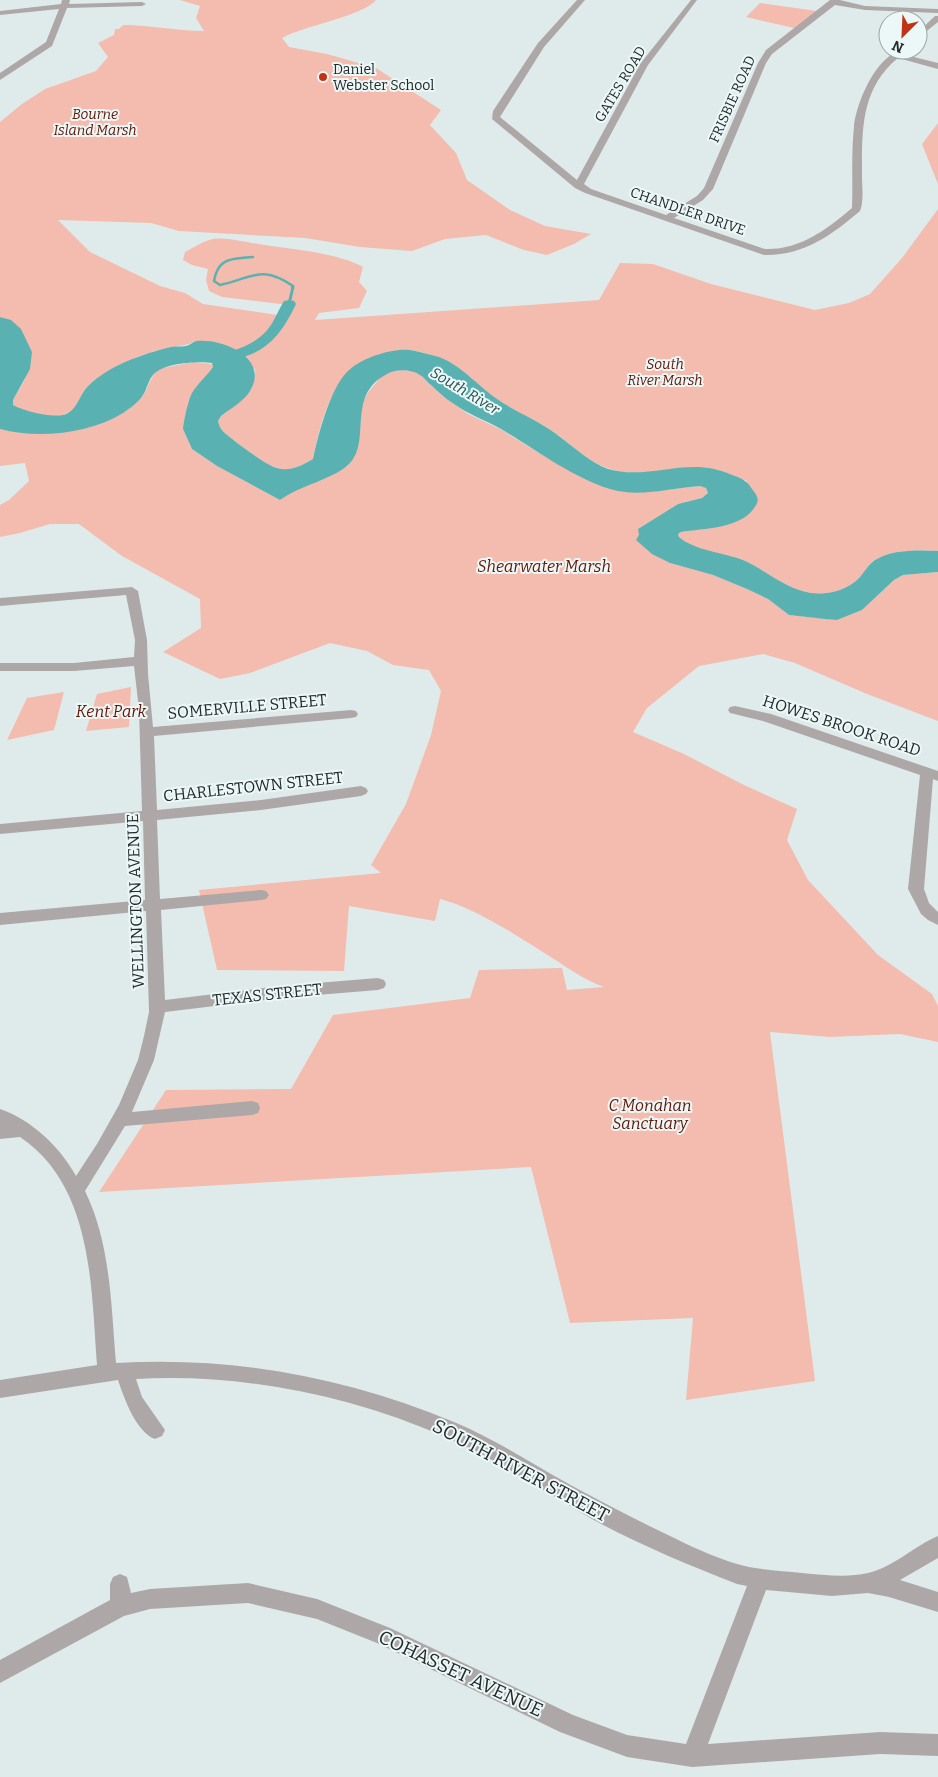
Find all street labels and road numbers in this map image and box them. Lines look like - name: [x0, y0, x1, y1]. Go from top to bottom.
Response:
- street label: GATES ROAD: [591, 43, 650, 125]
- street label: FRISBIE ROAD: [706, 53, 759, 145]
- street label: CHANDLER DRIVE: [628, 184, 748, 239]
- street label: SOMERVILLE STREET: [167, 690, 327, 723]
- street label: HOWES BROOK ROAD: [760, 691, 923, 760]
- street label: CHARLESTOWN STREET: [162, 768, 344, 805]
- street label: WELLINGTON AVENUE: [123, 813, 148, 989]
- street label: TEXAS STREET: [211, 979, 323, 1010]
- street label: SOUTH RIVER STREET: [429, 1414, 613, 1527]
- street label: COHASSET AVENUE: [375, 1625, 547, 1722]

